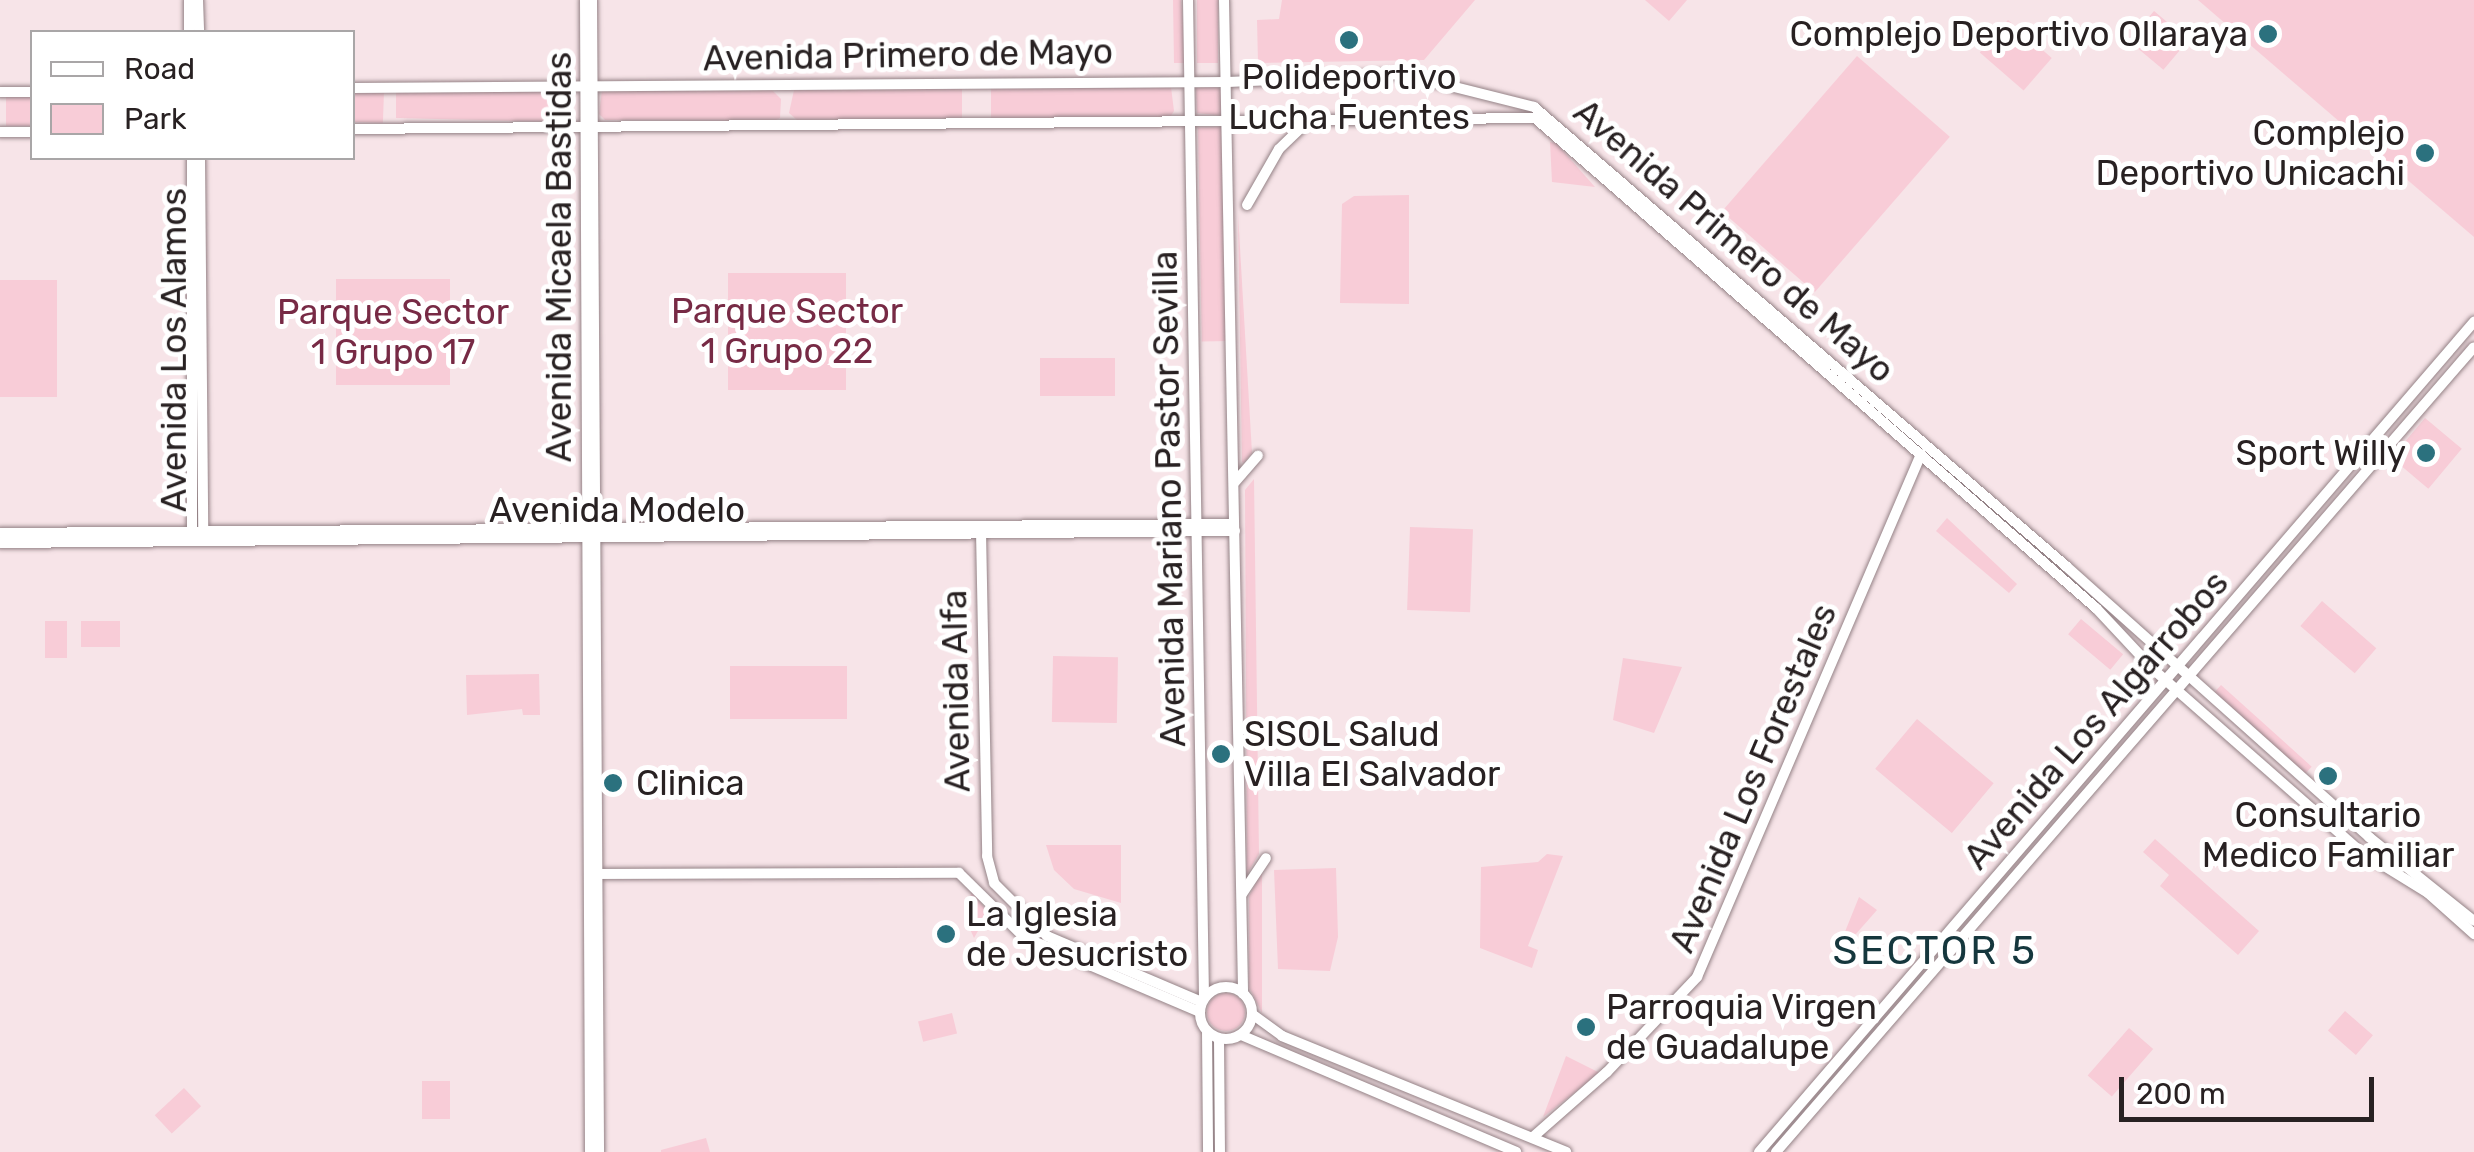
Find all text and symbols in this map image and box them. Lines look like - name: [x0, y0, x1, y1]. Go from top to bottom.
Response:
- place label: Complejo Deportivo Ollaraya: [1790, 13, 2248, 55]
- marker: Complejo Deportivo Ollaraya: [2257, 23, 2279, 45]
- marker: Polideportivo Lucha Fuentes: [1338, 29, 1360, 51]
- legend: [30, 30, 355, 160]
- street label: Avenida Primero de Mayo: [703, 30, 1113, 80]
- text: Road: [124, 51, 195, 87]
- street label: Avenida Micaela Bastidas: [538, 52, 580, 462]
- place label: Polideportivo Lucha Fuentes: [1228, 56, 1470, 138]
- street label: Avenida Primero de Mayo: [1565, 91, 1903, 391]
- text: Park: [124, 101, 186, 137]
- place label: Complejo Deportivo Unicachi: [2096, 112, 2405, 194]
- marker: Complejo Deportivo Unicachi: [2414, 142, 2436, 164]
- street label: Avenida Los Alamos: [153, 187, 195, 513]
- street label: Avenida Mariano Pastor Sevilla: [1144, 250, 1194, 748]
- park label: Parque Sector 1 Grupo 22: [671, 290, 903, 372]
- park label: Parque Sector 1 Grupo 17: [277, 291, 509, 373]
- place label: Sport Willy: [2235, 432, 2406, 474]
- marker: Sport Willy: [2415, 442, 2437, 464]
- street label: Avenida Modelo: [489, 489, 745, 531]
- street label: Avenida Los Algarrobos: [1955, 562, 2237, 878]
- street label: Avenida Alfa: [933, 589, 979, 793]
- street label: Avenida Los Forestales: [1661, 597, 1845, 959]
- place label: SISOL Salud Villa El Salvador: [1244, 713, 1500, 795]
- marker: SISOL Salud Villa El Salvador: [1208, 741, 1234, 767]
- place label: Clinica: [636, 762, 745, 804]
- marker: Consultario Medico Familiar: [2315, 763, 2341, 789]
- marker: Clinica: [600, 770, 626, 796]
- place label: Consultario Medico Familiar: [2202, 794, 2454, 876]
- place label: La Iglesia de Jesucristo: [966, 893, 1188, 975]
- marker: La Iglesia de Jesucristo: [935, 923, 957, 945]
- district label: SECTOR 5: [1833, 927, 2037, 975]
- place label: Parroquia Virgen de Guadalupe: [1606, 986, 1878, 1068]
- marker: Parroquia Virgen de Guadalupe: [1575, 1016, 1597, 1038]
- scale bar: [2124, 1057, 2379, 1119]
- text: 200 m: [2136, 1076, 2226, 1112]

